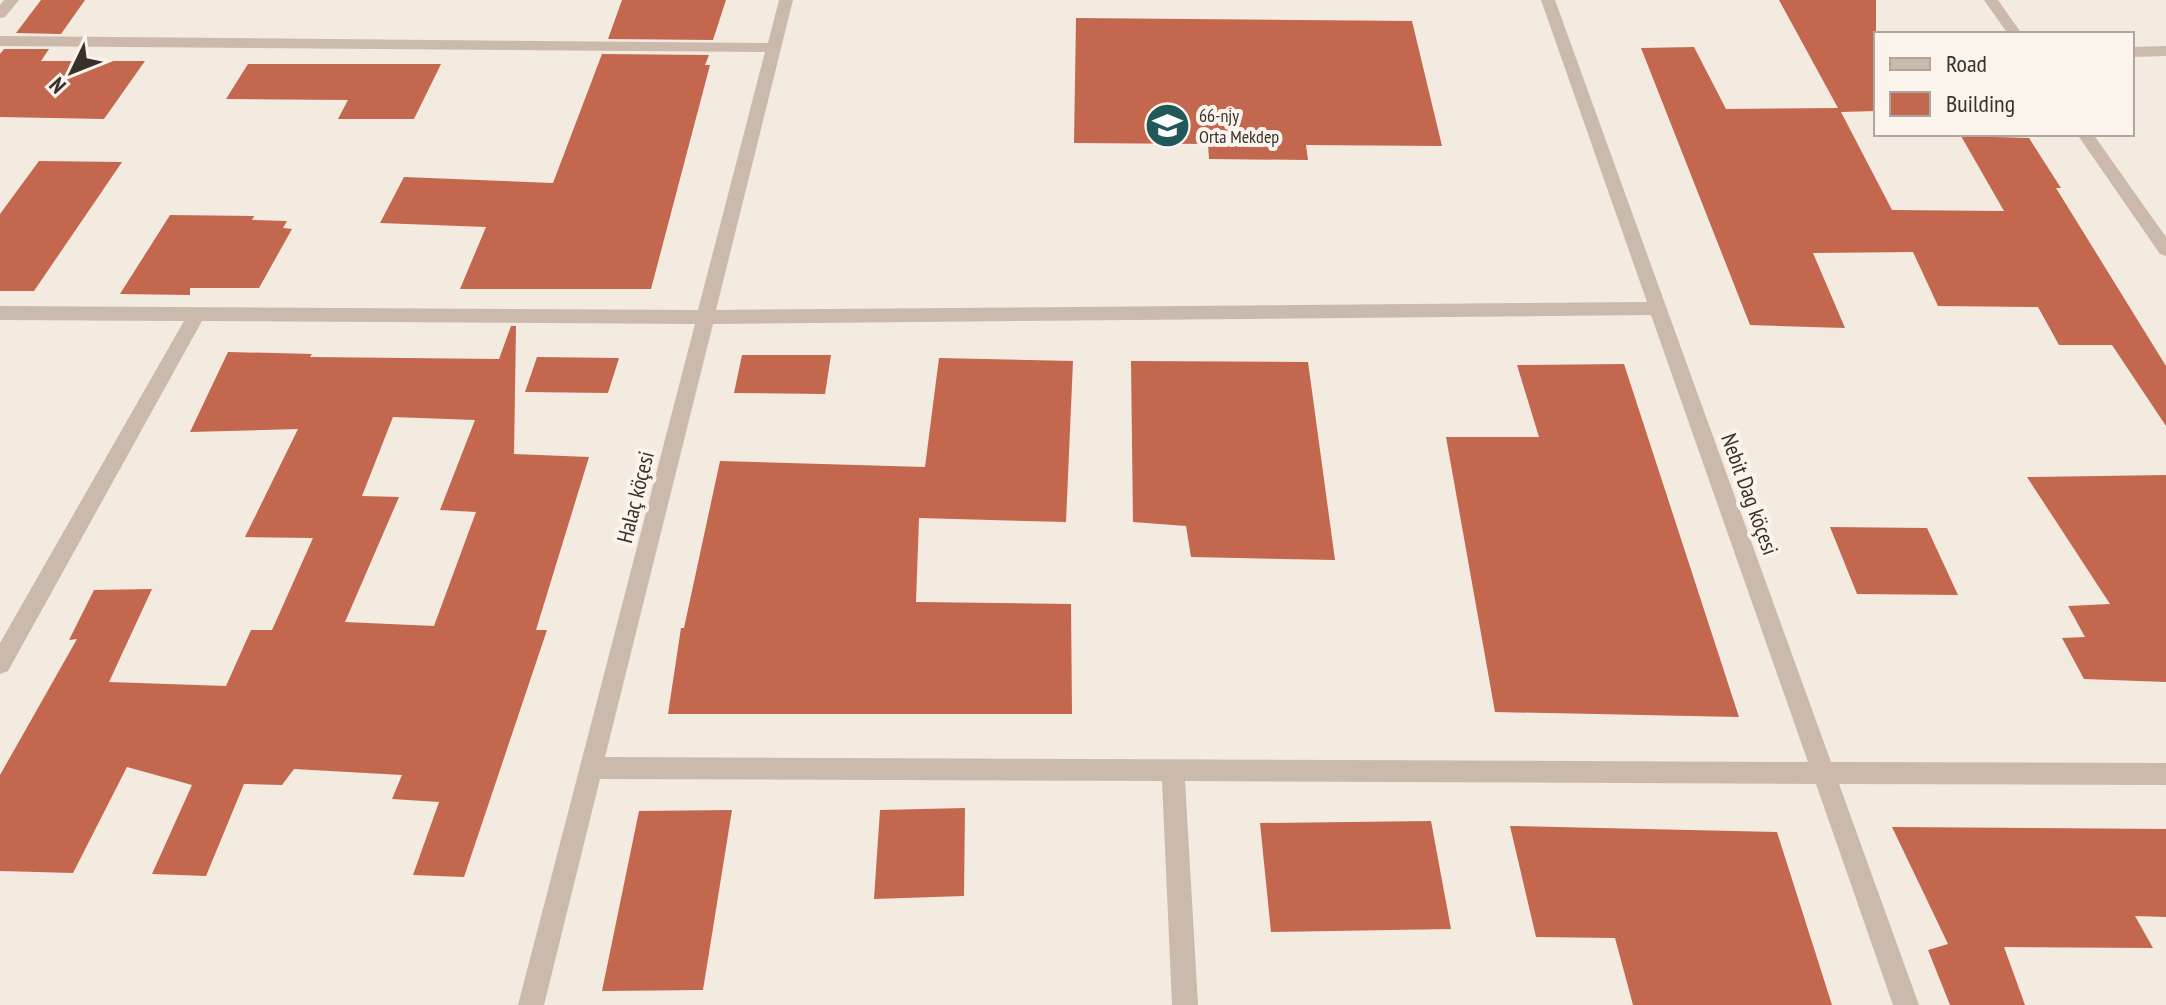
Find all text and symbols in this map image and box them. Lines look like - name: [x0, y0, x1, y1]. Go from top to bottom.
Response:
- north arrow: [32, 32, 112, 112]
- legend: [1874, 32, 2134, 136]
- text: Road: [1946, 48, 1987, 79]
- text: N: [43, 72, 72, 100]
- text: Building: [1946, 88, 2015, 119]
- school or university icon: 66-njy Orta Mekdep: [1144, 101, 1192, 149]
- place label: 66-njy Orta Mekdep: [1199, 104, 1279, 148]
- street label: Nebit Dag köçesi: [1715, 430, 1785, 558]
- street label: Halaç köçesi: [610, 448, 660, 546]

